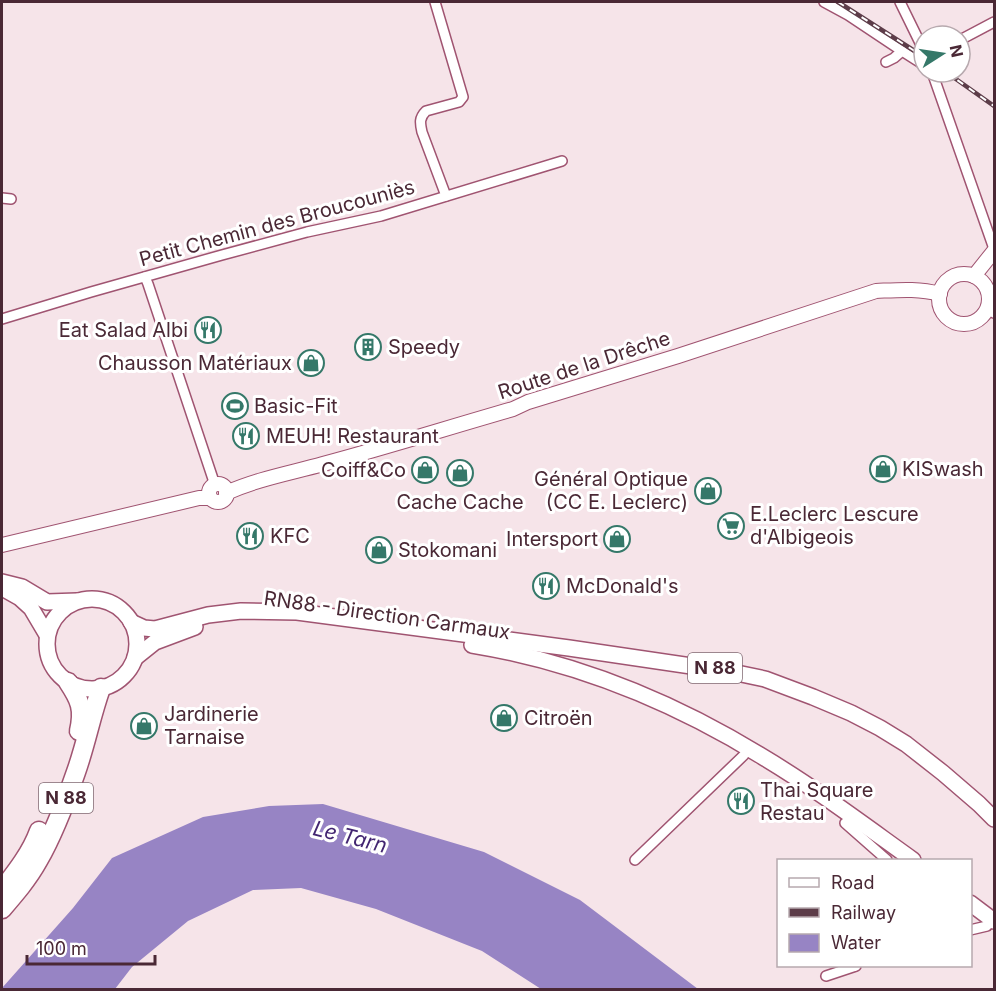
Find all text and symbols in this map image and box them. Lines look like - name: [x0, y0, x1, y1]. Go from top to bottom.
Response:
- north arrow: [912, 24, 972, 84]
- text: N: [946, 43, 968, 59]
- street label: Petit Chemin des Broucouniès: [137, 175, 417, 271]
- restaurant icon: Eat Salad Albi: [193, 315, 223, 345]
- place label: Eat Salad Albi: [59, 318, 188, 342]
- street label: Route de la Drêche: [495, 326, 673, 404]
- building icon: Speedy: [353, 332, 383, 362]
- place label: Speedy: [388, 335, 460, 359]
- shop icon: Chausson Matériaux: [296, 348, 326, 378]
- place label: Chausson Matériaux: [98, 351, 292, 375]
- sports icon: Basic-Fit: [220, 391, 250, 421]
- place label: Basic-Fit: [254, 394, 338, 418]
- restaurant icon: MEUH! Restaurant: [231, 421, 261, 451]
- place label: MEUH! Restaurant: [266, 424, 439, 448]
- shop icon: KISwash: [868, 454, 898, 484]
- shop icon: Coiff&Co: [410, 455, 440, 485]
- place label: KISwash: [902, 457, 984, 481]
- place label: Coiff&Co: [321, 458, 406, 482]
- shop icon: Cache Cache: [445, 458, 475, 488]
- place label: Général Optique (CC E. Leclerc): [534, 467, 688, 514]
- shop icon: Général Optique (CC E. Leclerc): [693, 476, 723, 506]
- place label: Cache Cache: [396, 490, 524, 514]
- place label: E.Leclerc Lescure d'Albigeois: [750, 502, 919, 549]
- supermarket icon: E.Leclerc Lescure d'Albigeois: [716, 511, 746, 541]
- restaurant icon: KFC: [235, 521, 265, 551]
- place label: KFC: [270, 524, 310, 548]
- shop icon: Intersport: [602, 524, 632, 554]
- place label: Intersport: [506, 527, 598, 551]
- shop icon: Stokomani: [364, 535, 394, 565]
- place label: Stokomani: [398, 538, 497, 562]
- restaurant icon: McDonald's: [531, 571, 561, 601]
- place label: McDonald's: [566, 574, 679, 598]
- street label: RN88 - Direction Carmaux: [262, 586, 512, 644]
- road number: N 88: [688, 653, 742, 683]
- place label: Jardinerie Tarnaise: [164, 702, 259, 749]
- shop icon: Citroën: [489, 703, 519, 733]
- place label: Citroën: [524, 706, 593, 730]
- shop icon: Jardinerie Tarnaise: [129, 711, 159, 741]
- place label: Thai Square Restau: [760, 778, 873, 825]
- road number: N 88: [39, 783, 93, 813]
- restaurant icon: Thai Square Restau: [726, 786, 756, 816]
- water label: Le Tarn: [311, 815, 390, 858]
- legend: [777, 859, 972, 967]
- text: Road: [831, 872, 874, 893]
- text: Railway: [831, 902, 896, 923]
- scale bar: [27, 928, 154, 966]
- text: Water: [831, 932, 881, 953]
- text: 100 m: [36, 938, 87, 959]

